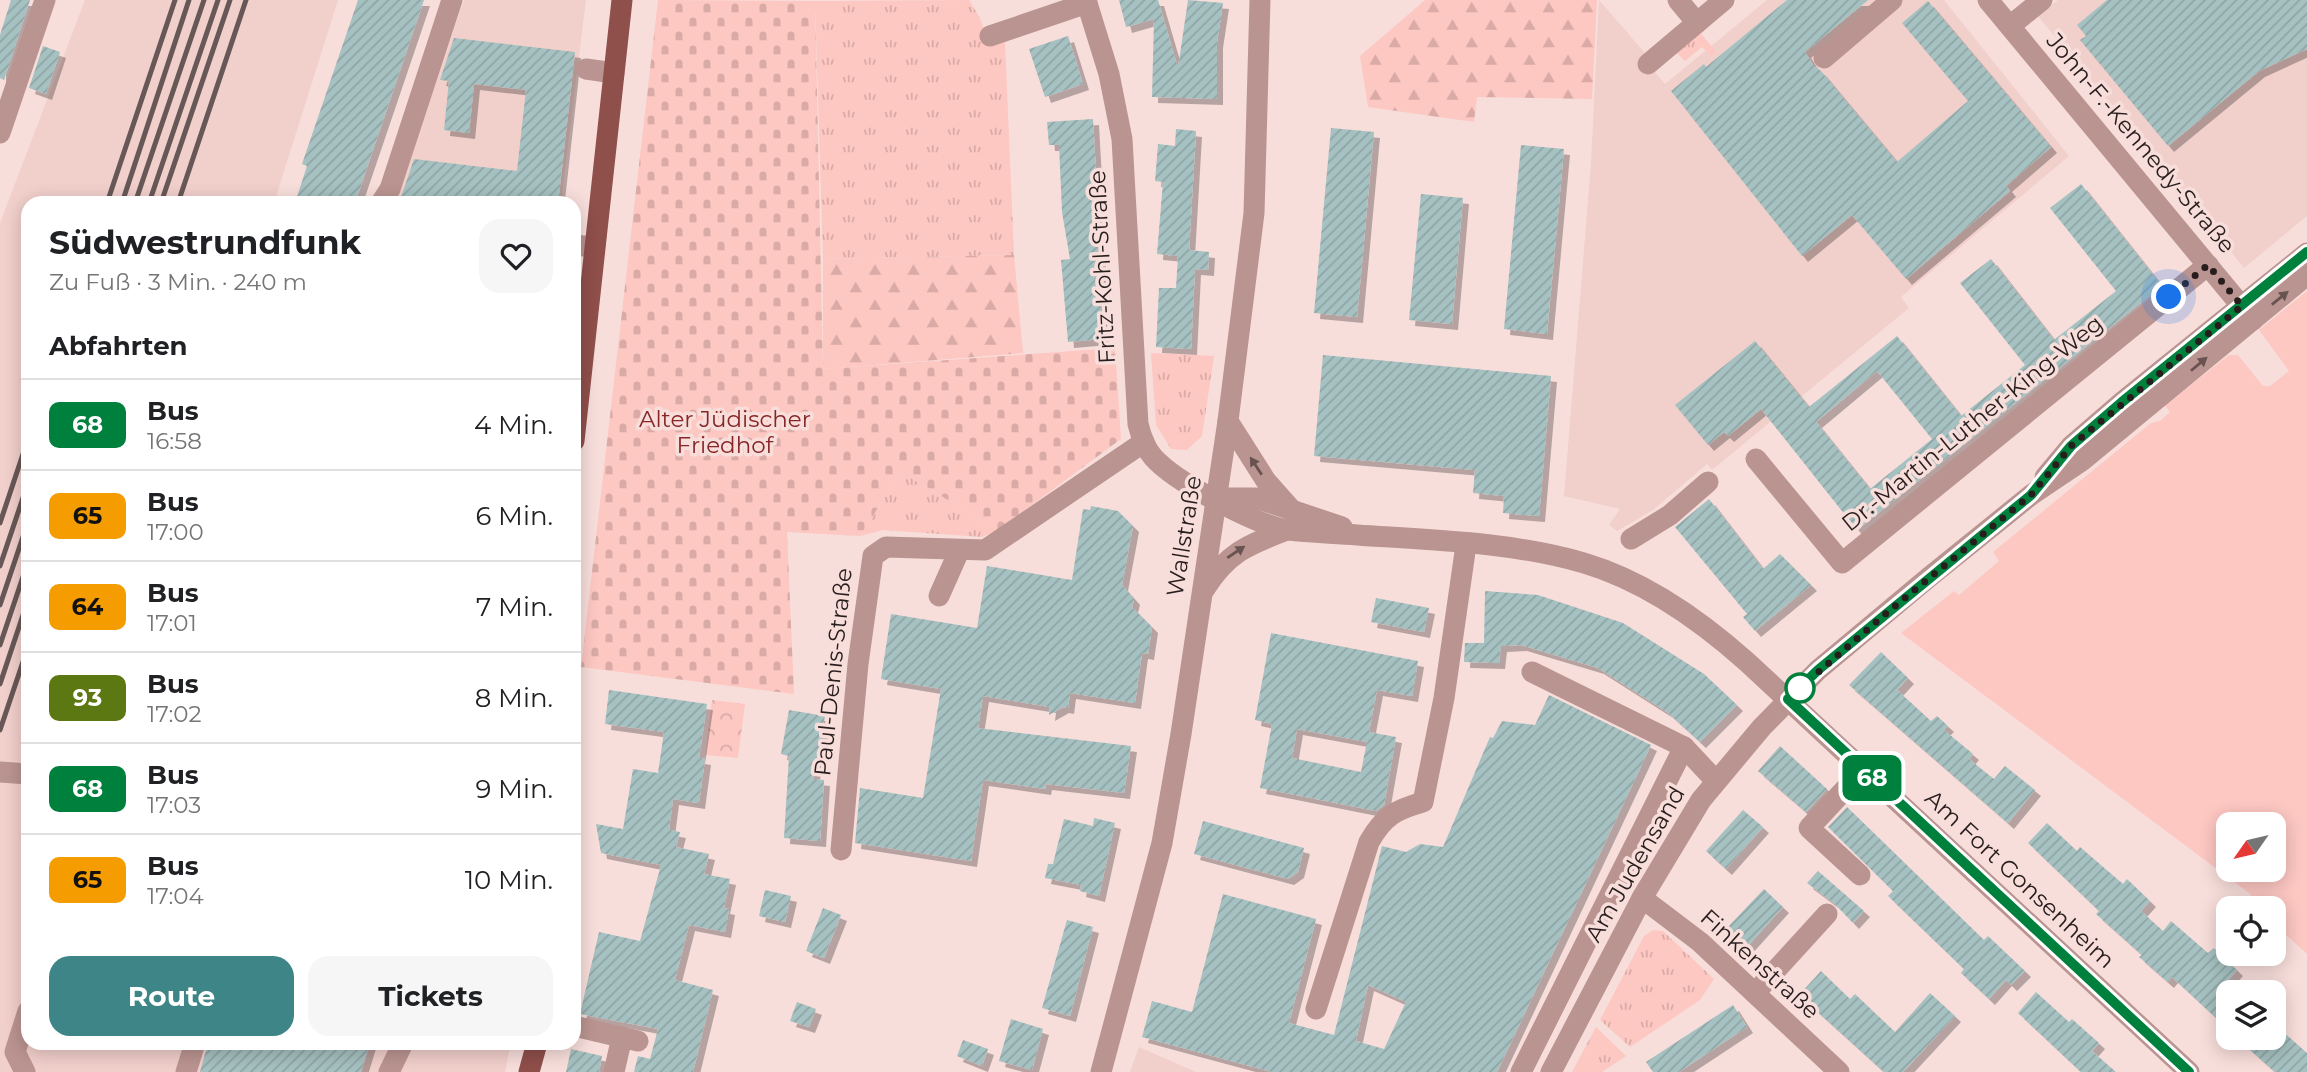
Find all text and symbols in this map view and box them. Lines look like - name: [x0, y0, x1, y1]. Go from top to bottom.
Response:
- street label: John-F.-Kennedy-Straße: [2040, 26, 2241, 259]
- street label: Fritz-Kohl-Straße: [1083, 169, 1121, 365]
- button: heart: [479, 219, 553, 293]
- text: Südwestrundfunk: [49, 222, 361, 262]
- text: Zu Fuß · 3 Min. · 240 m: [49, 268, 307, 296]
- your location: [2151, 279, 2186, 314]
- one-way arrow: [2271, 291, 2288, 306]
- street label: Dr.-Martin-Luther-King-Weg: [1836, 309, 2108, 537]
- text: Abfahrten: [49, 330, 188, 362]
- one-way arrow: [2190, 357, 2207, 372]
- text: Bus: [147, 395, 199, 427]
- park label: Alter Jüdischer Friedhof: [639, 405, 811, 459]
- text: 4 Min.: [474, 409, 553, 441]
- text: 68: [72, 410, 103, 439]
- text: 16:58: [147, 427, 202, 455]
- one-way arrow: [1250, 456, 1263, 476]
- street label: Wallstraße: [1161, 474, 1207, 598]
- text: Bus: [147, 486, 199, 518]
- text: 6 Min.: [475, 500, 553, 532]
- text: 65: [73, 501, 102, 530]
- text: 17:00: [147, 518, 204, 546]
- one-way arrow: [1227, 546, 1246, 559]
- street label: Paul-Denis-Straße: [808, 567, 858, 777]
- text: Bus: [147, 577, 199, 609]
- text: 7 Min.: [476, 591, 553, 623]
- text: 64: [72, 592, 103, 621]
- text: 17:01: [147, 609, 197, 637]
- text: Bus: [147, 668, 199, 700]
- unlabelled marker: [1785, 673, 1815, 703]
- text: 8 Min.: [475, 682, 553, 714]
- text: 93: [73, 683, 102, 712]
- text: 17:02: [147, 700, 202, 728]
- line badge: 68: [1840, 755, 1904, 801]
- text: Bus: [147, 759, 199, 791]
- text: 68: [1856, 763, 1888, 792]
- text: 9 Min.: [475, 773, 553, 805]
- text: 68: [72, 774, 103, 803]
- street label: Am Judensand: [1579, 781, 1691, 947]
- street label: Am Fort Gonsenheim: [1919, 784, 2121, 974]
- text: 17:03: [147, 791, 201, 819]
- north arrow: [2216, 812, 2286, 882]
- map controls: [2216, 812, 2286, 1050]
- text: Bus: [147, 850, 199, 882]
- text: 10 Min.: [465, 864, 553, 896]
- text: 65: [73, 865, 102, 894]
- text: 17:04: [147, 882, 204, 910]
- button: locate: [2216, 896, 2286, 966]
- street label: Finkenstraße: [1695, 903, 1825, 1025]
- button: Route: [49, 956, 294, 1036]
- button: Tickets: [308, 956, 553, 1036]
- button: layers: [2216, 980, 2286, 1050]

